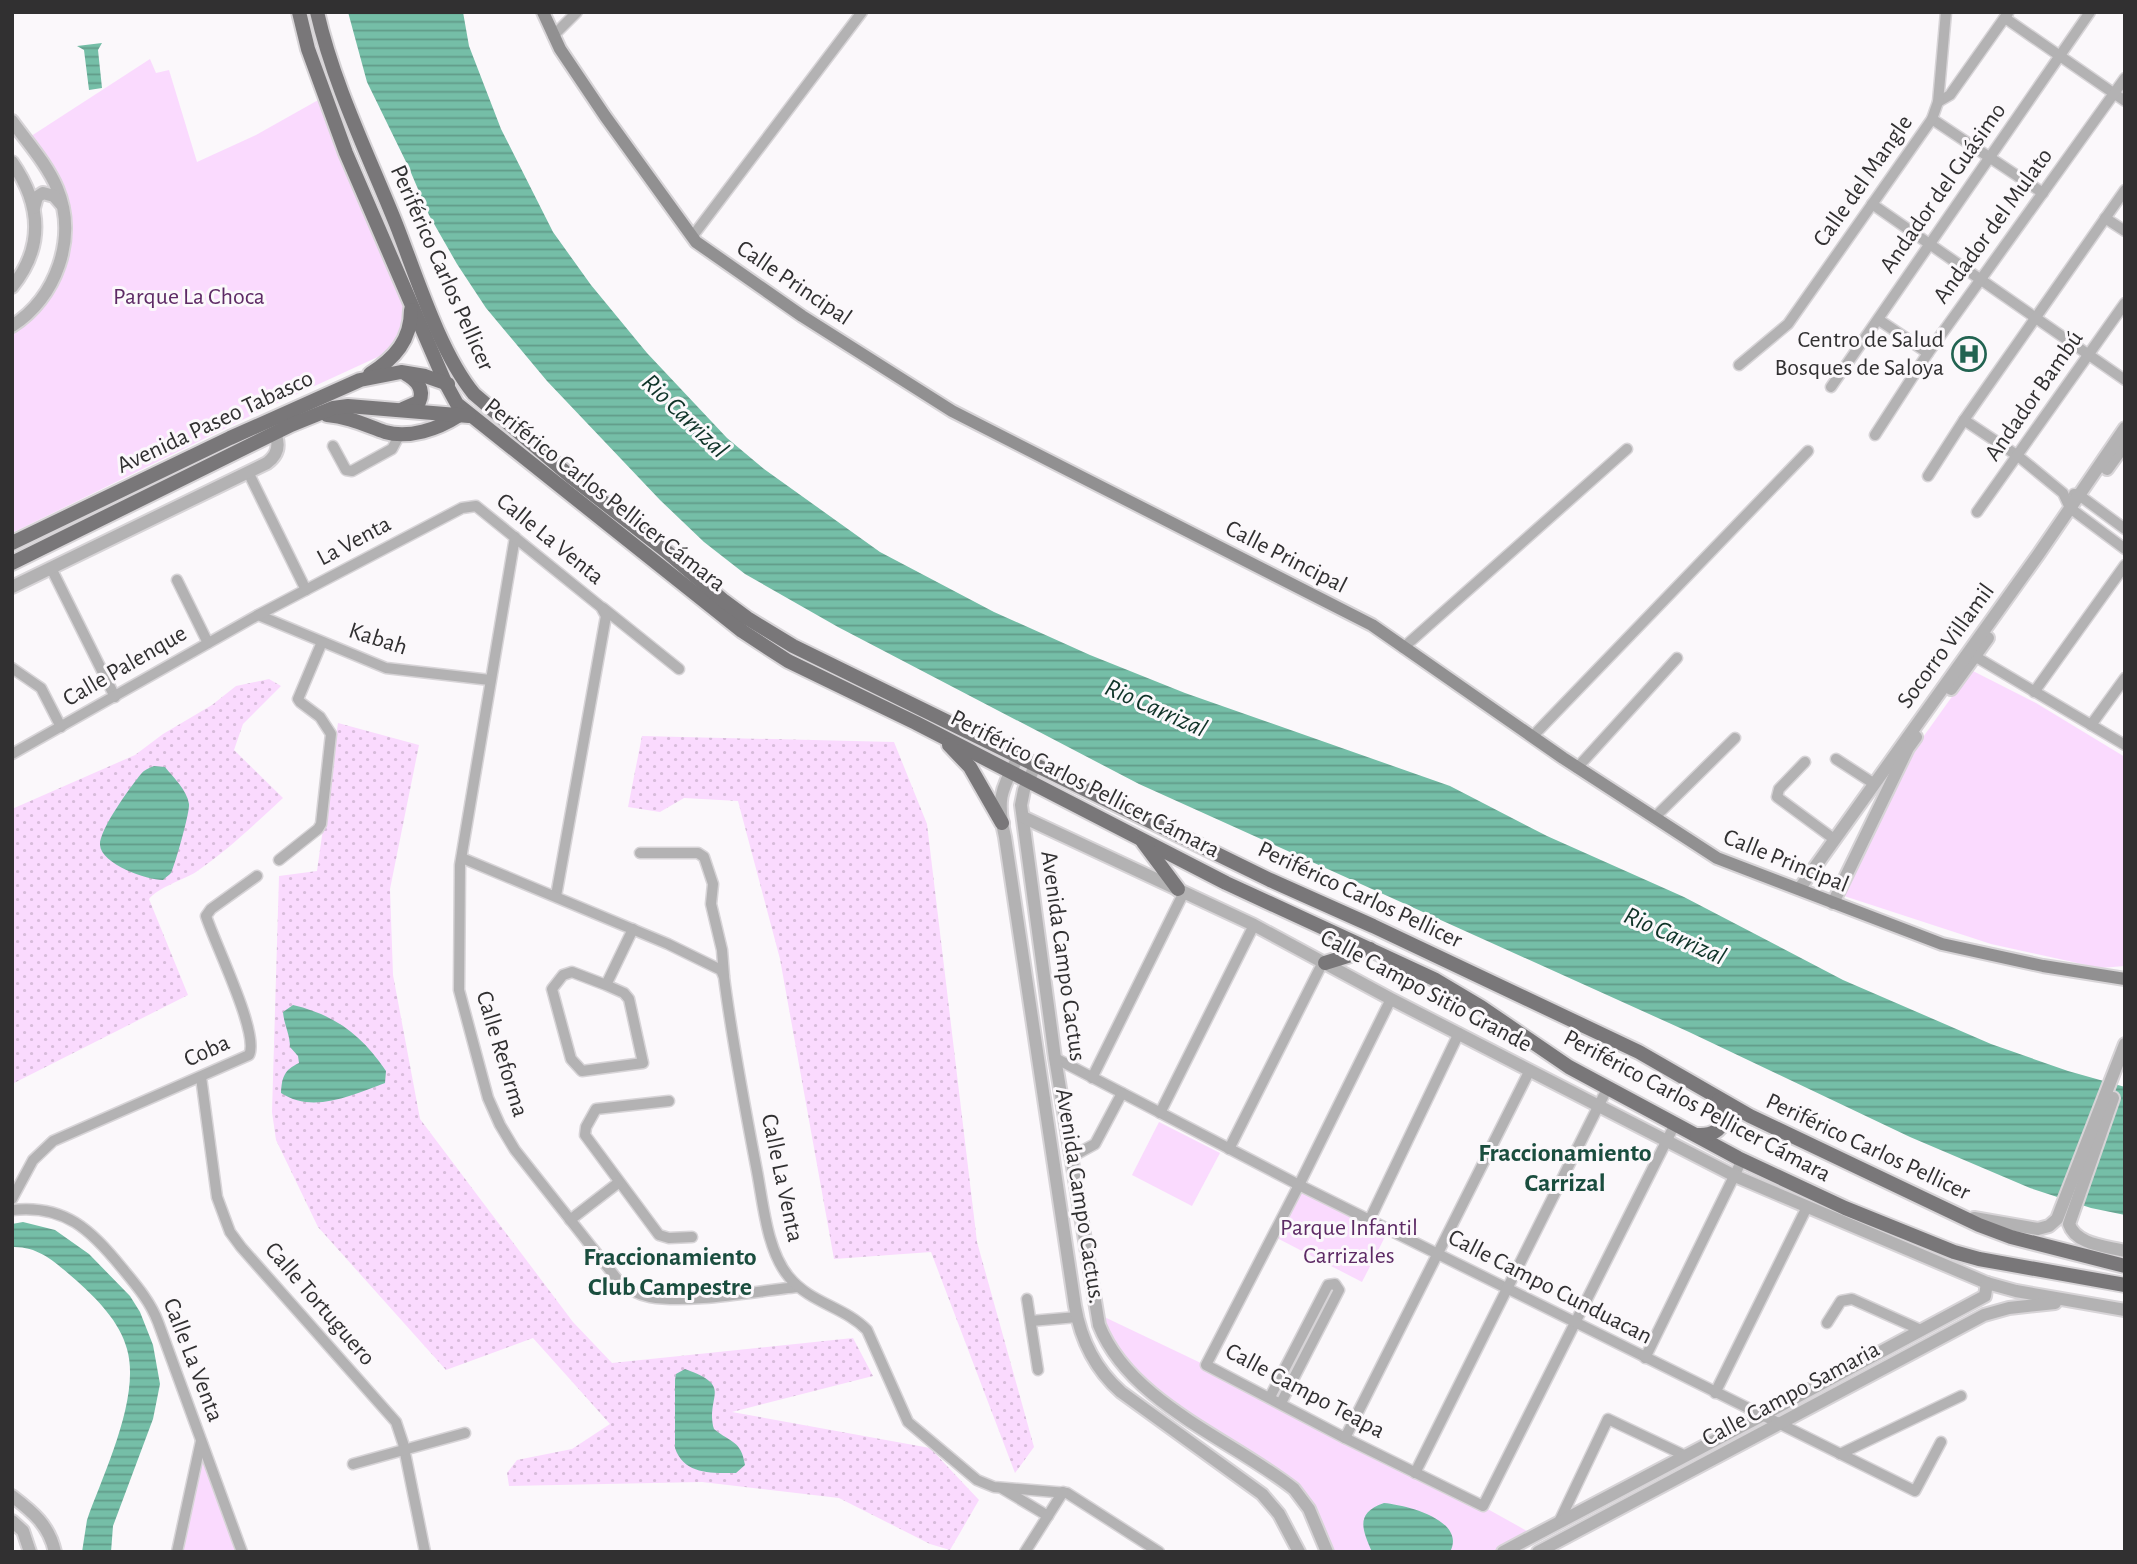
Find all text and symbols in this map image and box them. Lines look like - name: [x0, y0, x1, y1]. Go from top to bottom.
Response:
- street label: Andador del Guásimo: [1875, 99, 2011, 277]
- street label: Calle del Mangle: [1809, 111, 1917, 251]
- street label: Andador del Mulato: [1929, 144, 2057, 308]
- street label: Periférico Carlos Pellicer: [386, 162, 498, 375]
- street label: Calle Principal: [732, 236, 856, 330]
- park label: Parque La Choca: [113, 285, 265, 309]
- street label: Andador Bambú: [1980, 327, 2088, 465]
- place label: Centro de Salud Bosques de Saloya: [1775, 328, 1944, 380]
- hospital icon: Centro de Salud Bosques de Saloya: [1950, 335, 1988, 373]
- street label: Avenida Paseo Tabasco: [113, 366, 317, 478]
- water label: Rio Carrizal: [637, 369, 733, 463]
- street label: Periférico Carlos Pellicer Cámara: [480, 394, 730, 596]
- street label: Calle La Venta: [492, 489, 608, 589]
- street label: La Venta: [313, 512, 395, 570]
- street label: Calle Principal: [1221, 516, 1351, 598]
- street label: Socorro Villamil: [1893, 579, 1999, 713]
- street label: Kabah: [346, 618, 410, 660]
- street label: Calle Palenque: [59, 621, 191, 711]
- water label: Rio Carrizal: [1101, 674, 1211, 742]
- street label: Periférico Carlos Pellicer Cámara: [947, 706, 1223, 862]
- street label: Calle Principal: [1720, 825, 1852, 897]
- street label: Periférico Carlos Pellicer: [1254, 837, 1466, 953]
- street label: Avenida Campo Cactus: [1036, 849, 1090, 1063]
- water label: Rio Carrizal: [1620, 902, 1730, 970]
- street label: Calle Campo Sitio Grande: [1316, 925, 1536, 1057]
- street label: Calle Reforma: [471, 988, 533, 1120]
- street label: Periférico Carlos Pellicer Cámara: [1560, 1025, 1834, 1187]
- street label: Coba: [181, 1030, 233, 1072]
- street label: Avenida Campo Cactus.: [1051, 1087, 1109, 1305]
- street label: Periférico Carlos Pellicer: [1762, 1089, 1974, 1205]
- street label: Calle La Venta: [757, 1112, 807, 1244]
- district label: Fraccionamiento Carrizal: [1478, 1140, 1652, 1196]
- park label: Parque Infantil Carrizales: [1280, 1216, 1418, 1268]
- street label: Calle Campo Cunduacan: [1444, 1225, 1656, 1349]
- street label: Calle Tortuguero: [260, 1238, 380, 1370]
- district label: Fraccionamiento Club Campestre: [583, 1244, 757, 1300]
- street label: Calle La Venta: [158, 1295, 228, 1425]
- street label: Calle Campo Samaria: [1698, 1337, 1884, 1451]
- street label: Calle Campo Teapa: [1221, 1339, 1389, 1443]

